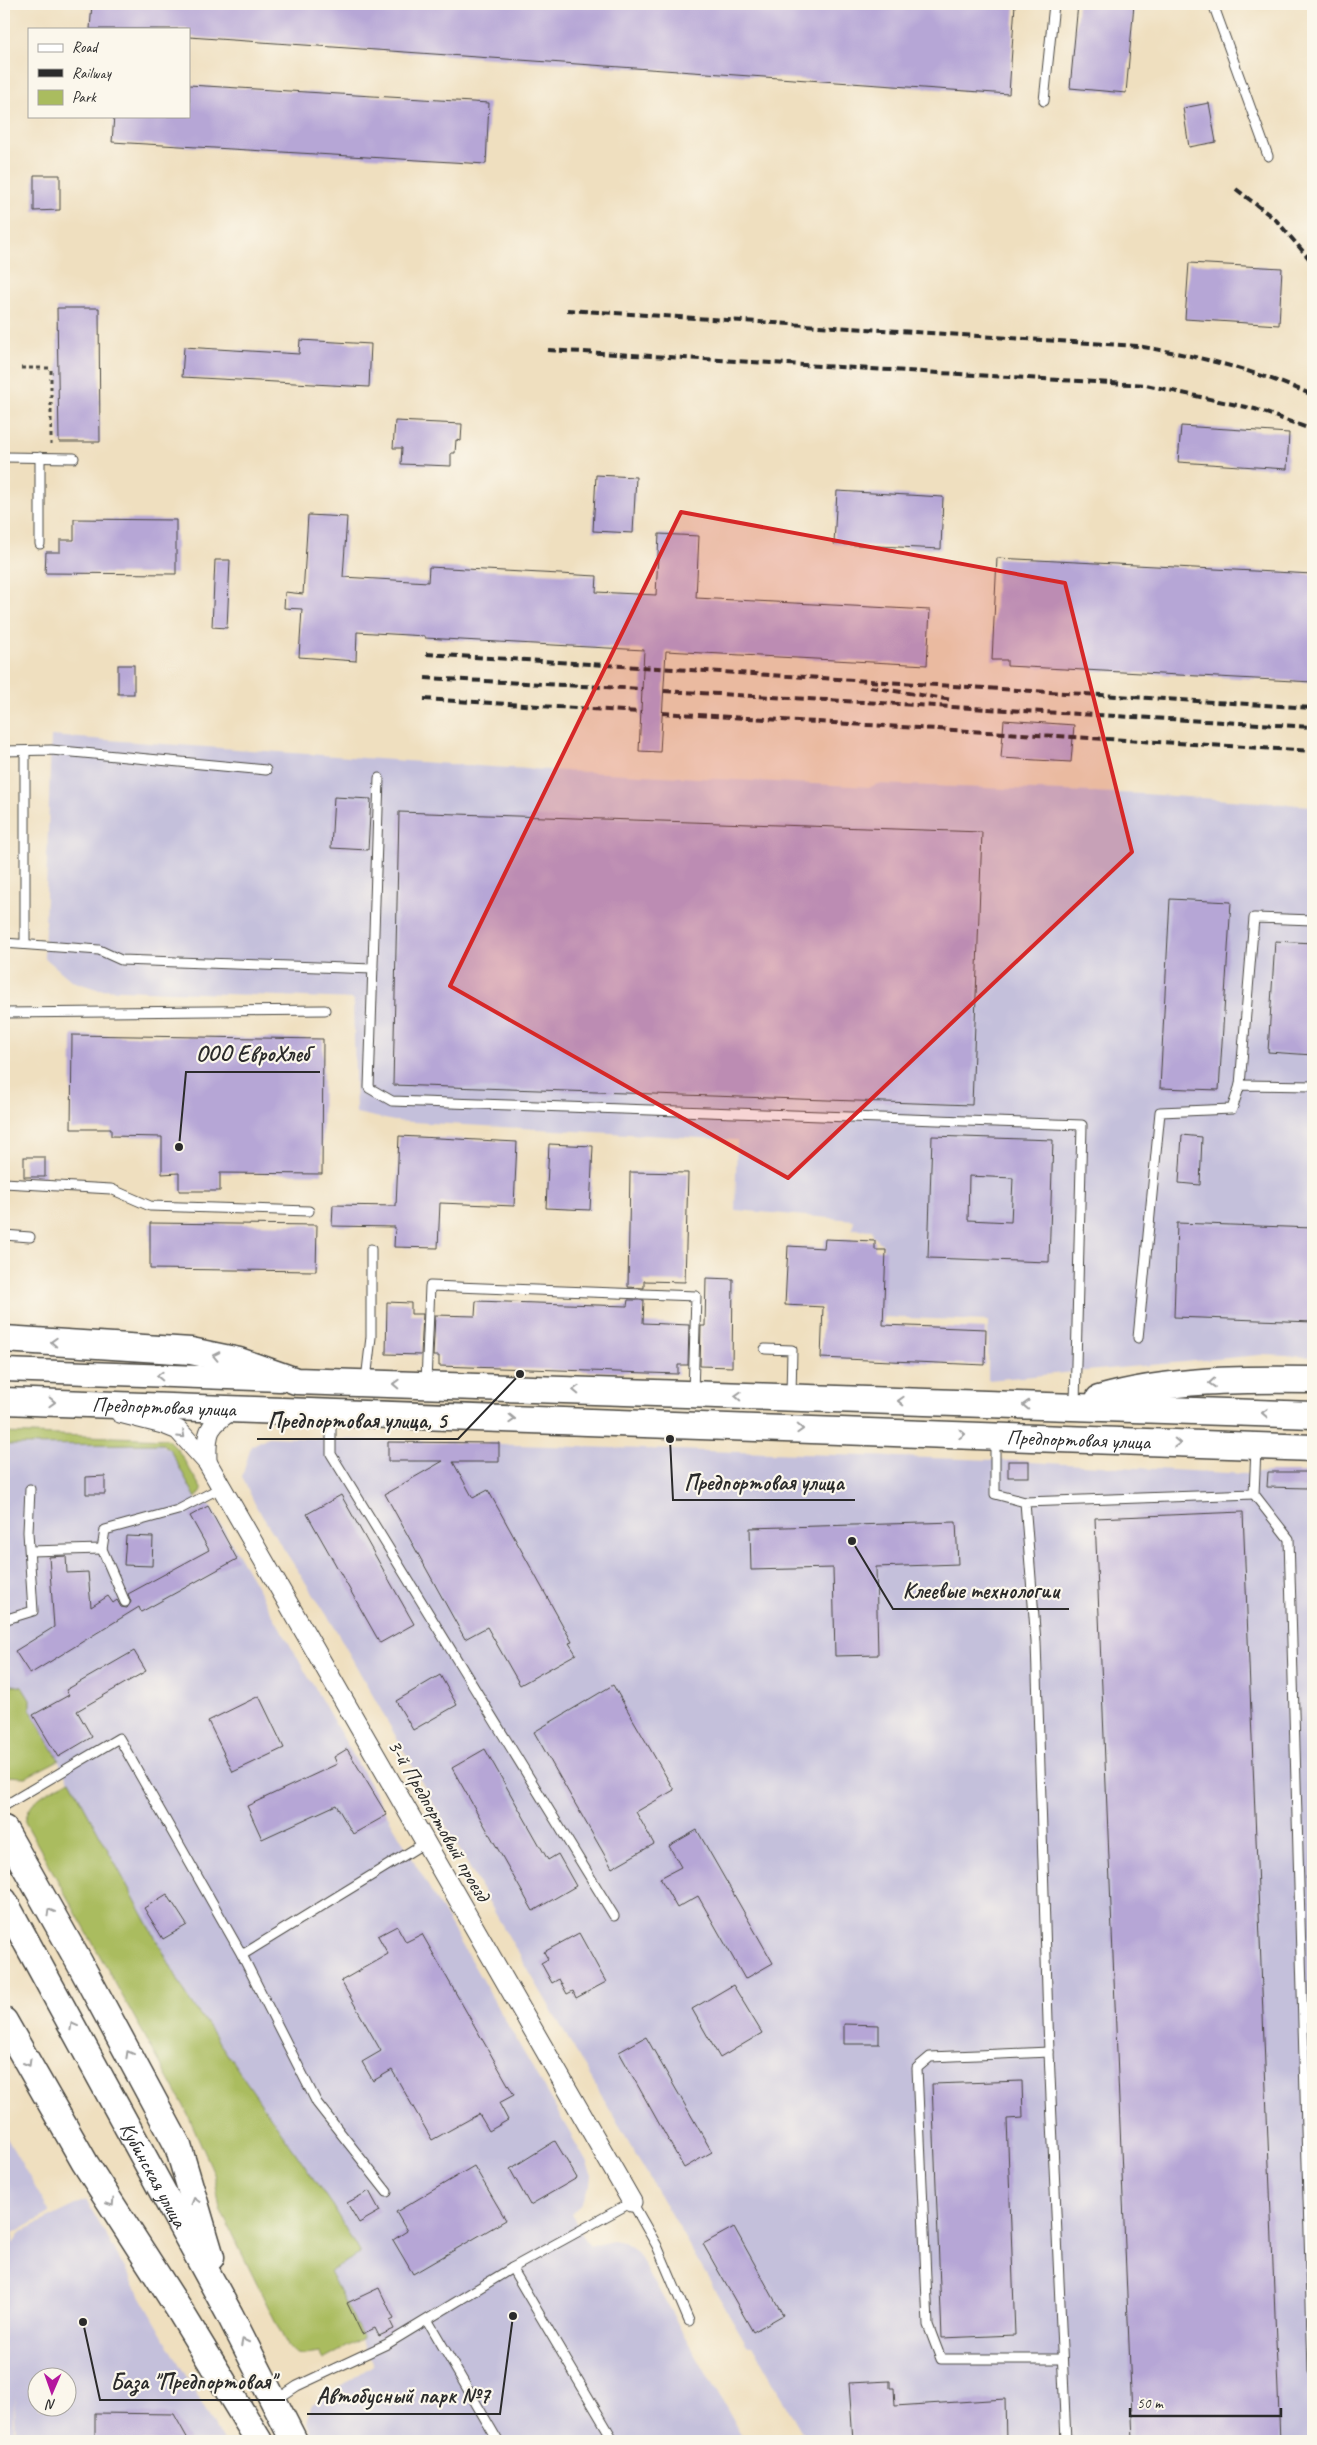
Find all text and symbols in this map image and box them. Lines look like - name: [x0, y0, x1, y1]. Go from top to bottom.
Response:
- legend: [28, 28, 190, 118]
- text: Road: [72, 38, 99, 57]
- text: Railway: [72, 64, 113, 83]
- text: Park: [72, 88, 97, 107]
- callout: ООО ЕвроХлеб: [186, 1035, 320, 1072]
- text: ООО ЕвроХлеб: [196, 1040, 316, 1068]
- one-way arrow: [50, 1336, 58, 1347]
- one-way arrow: [212, 1351, 220, 1362]
- one-way arrow: [156, 1370, 164, 1381]
- one-way arrow: [1208, 1377, 1216, 1388]
- one-way arrow: [392, 1379, 400, 1389]
- one-way arrow: [572, 1385, 580, 1396]
- one-way arrow: [734, 1390, 742, 1401]
- street label: Предпортовая улица: [92, 1391, 238, 1422]
- one-way arrow: [897, 1396, 904, 1406]
- one-way arrow: [49, 1397, 57, 1408]
- one-way arrow: [1022, 1400, 1030, 1410]
- callout: Предпортовая улица, 5: [257, 1402, 458, 1439]
- text: Предпортовая улица, 5: [268, 1407, 449, 1435]
- one-way arrow: [1260, 1408, 1268, 1418]
- one-way arrow: [508, 1414, 516, 1424]
- one-way arrow: [796, 1423, 804, 1434]
- street label: Предпортовая улица: [1006, 1424, 1152, 1455]
- one-way arrow: [176, 1429, 185, 1438]
- one-way arrow: [958, 1429, 966, 1440]
- one-way arrow: [1173, 1438, 1181, 1449]
- callout: Предпортовая улица: [673, 1463, 855, 1500]
- text: Предпортовая улица: [684, 1469, 845, 1497]
- callout: Клеевые технологии: [893, 1572, 1069, 1609]
- text: Клеевые технологии: [903, 1577, 1062, 1605]
- street label: 3-й Предпортовый проезд: [382, 1734, 497, 1908]
- one-way arrow: [47, 1908, 57, 1917]
- one-way arrow: [69, 2022, 79, 2031]
- one-way arrow: [126, 2050, 136, 2059]
- one-way arrow: [22, 2058, 32, 2067]
- street label: Кубинская улица: [114, 2117, 194, 2234]
- one-way arrow: [190, 2197, 201, 2206]
- one-way arrow: [104, 2198, 114, 2207]
- one-way arrow: [240, 2339, 250, 2348]
- callout: База "Предпортовая": [100, 2363, 285, 2400]
- north arrow: [28, 2368, 78, 2418]
- text: База "Предпортовая": [110, 2368, 280, 2397]
- callout: Автобусный парк №7: [307, 2377, 500, 2414]
- text: Автобусный парк №7: [316, 2382, 492, 2410]
- scale bar: [1130, 2385, 1281, 2417]
- text: 50 m: [1137, 2394, 1164, 2413]
- text: N: [45, 2396, 56, 2413]

